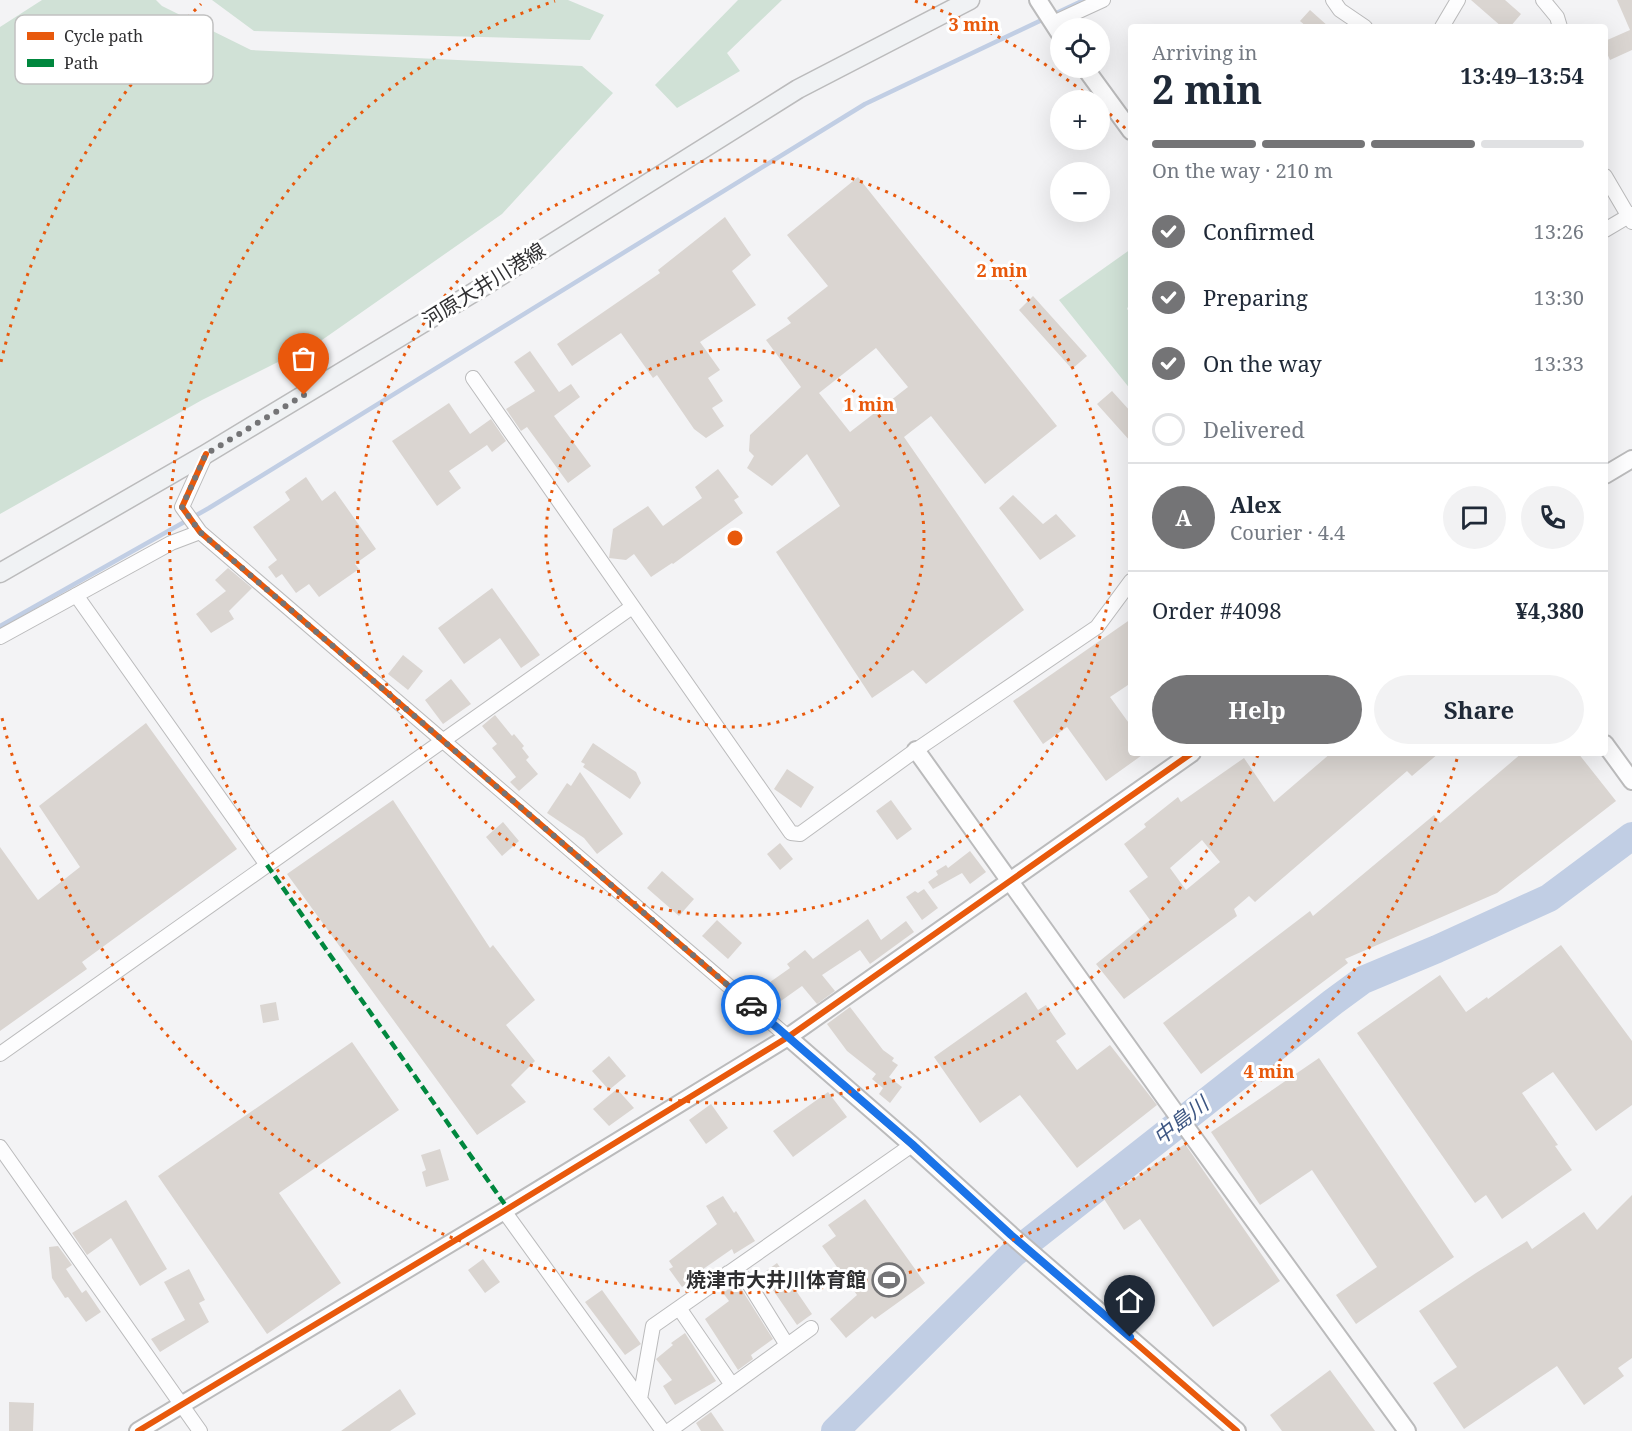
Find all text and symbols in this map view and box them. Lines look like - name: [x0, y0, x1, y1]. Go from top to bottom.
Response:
- text: 3 min: [949, 12, 999, 36]
- legend: [15, 15, 213, 84]
- map controls: [1050, 18, 1110, 222]
- button: locate: [1050, 18, 1110, 78]
- text: Cycle path: [64, 25, 143, 47]
- text: Arriving in: [1152, 39, 1257, 66]
- text: Path: [64, 52, 98, 74]
- text: 13:49–13:54: [1460, 60, 1584, 90]
- text: 2 min: [1152, 62, 1262, 115]
- button: +: [1050, 90, 1110, 150]
- text: On the way · 210 m: [1152, 157, 1333, 184]
- button: −: [1050, 162, 1110, 222]
- icon: check: [1152, 215, 1185, 248]
- text: Confirmed: [1203, 216, 1314, 246]
- text: 13:26: [1534, 218, 1584, 245]
- street label: 河原大井川港線: [417, 236, 550, 333]
- text: 2 min: [977, 258, 1027, 282]
- icon: check: [1152, 281, 1185, 314]
- text: Preparing: [1203, 282, 1308, 312]
- text: 13:30: [1534, 284, 1584, 311]
- pin: [278, 333, 329, 395]
- icon: bag: [287, 342, 320, 375]
- icon: check: [1152, 347, 1185, 380]
- text: On the way: [1203, 348, 1322, 378]
- text: 13:33: [1534, 350, 1584, 377]
- text: 1 min: [844, 392, 894, 416]
- text: Delivered: [1203, 414, 1305, 444]
- button: chat: [1443, 486, 1506, 549]
- button: phone: [1521, 486, 1584, 549]
- text: Alex: [1230, 489, 1281, 519]
- text: A: [1175, 502, 1192, 532]
- text: Courier · 4.4: [1230, 519, 1345, 546]
- centre of rings: [725, 528, 745, 548]
- text: Order #4098: [1152, 595, 1282, 625]
- text: ¥4,380: [1515, 595, 1584, 625]
- button: Help: [1152, 675, 1362, 744]
- button: Share: [1374, 675, 1584, 744]
- courier: [721, 975, 781, 1035]
- icon: car: [735, 989, 768, 1022]
- text: 4 min: [1244, 1059, 1294, 1083]
- water label: 中島川: [1147, 1089, 1215, 1151]
- sports icon: 焼津市大井川体育館: [871, 1262, 907, 1298]
- place label: 焼津市大井川体育館: [686, 1266, 866, 1293]
- pin: [1104, 1275, 1155, 1337]
- icon: home: [1113, 1284, 1146, 1317]

